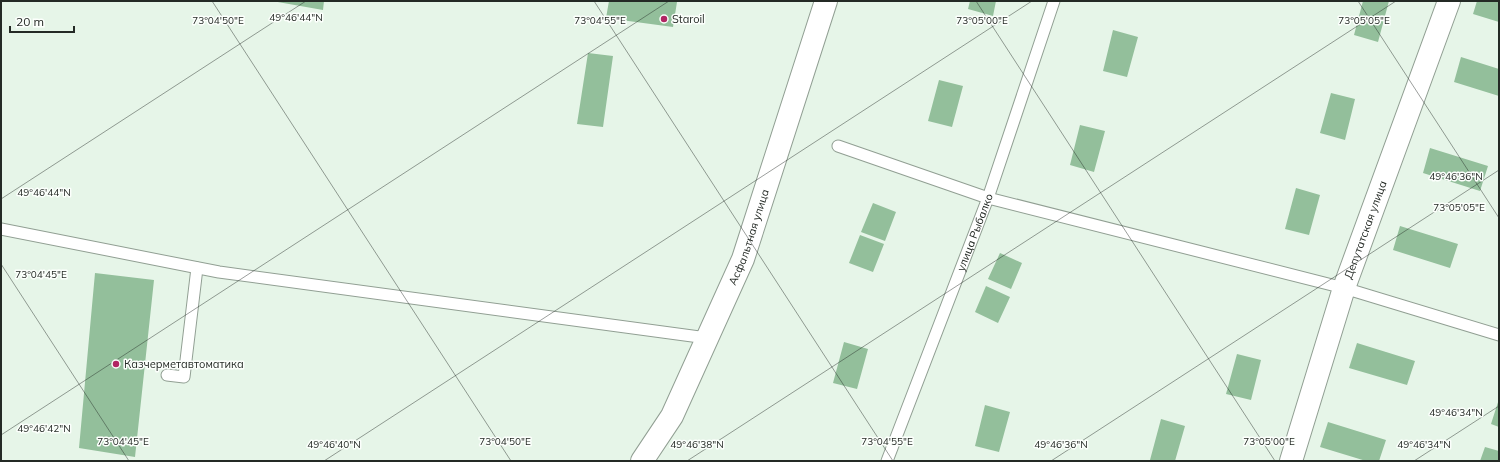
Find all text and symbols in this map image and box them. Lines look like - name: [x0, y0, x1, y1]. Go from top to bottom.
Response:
- scale bar: [10, 8, 74, 34]
- text: 49°46'44"N: [269, 11, 323, 24]
- place label: Staroil: [672, 12, 705, 26]
- text: 20 m: [16, 14, 44, 29]
- text: 73°04'50"E: [192, 14, 244, 27]
- text: 73°04'55"E: [574, 14, 626, 27]
- marker: Staroil: [659, 14, 669, 24]
- text: 73°05'00"E: [956, 14, 1008, 27]
- text: 73°05'05"E: [1338, 14, 1390, 27]
- text: 49°46'36"N: [1429, 170, 1483, 183]
- street label: Депутатская улица: [1341, 179, 1390, 281]
- text: 49°46'44"N: [17, 186, 71, 199]
- street label: Асфальтная улица: [725, 187, 772, 287]
- street label: улица Рыбалко: [954, 192, 996, 273]
- text: 73°05'05"E: [1433, 201, 1485, 214]
- text: 73°04'45"E: [15, 268, 67, 281]
- place label: Казчерметавтоматика: [124, 357, 244, 371]
- marker: Казчерметавтоматика: [111, 359, 121, 369]
- text: 49°46'34"N: [1429, 406, 1483, 419]
- text: 49°46'42"N: [17, 422, 71, 435]
- text: 73°04'45"E: [97, 435, 149, 448]
- text: 73°04'50"E: [479, 435, 531, 448]
- text: 73°04'55"E: [861, 435, 913, 448]
- text: 73°05'00"E: [1243, 435, 1295, 448]
- text: 49°46'40"N: [307, 438, 361, 451]
- text: 49°46'38"N: [670, 438, 724, 451]
- text: 49°46'36"N: [1034, 438, 1088, 451]
- text: 49°46'34"N: [1397, 438, 1451, 451]

